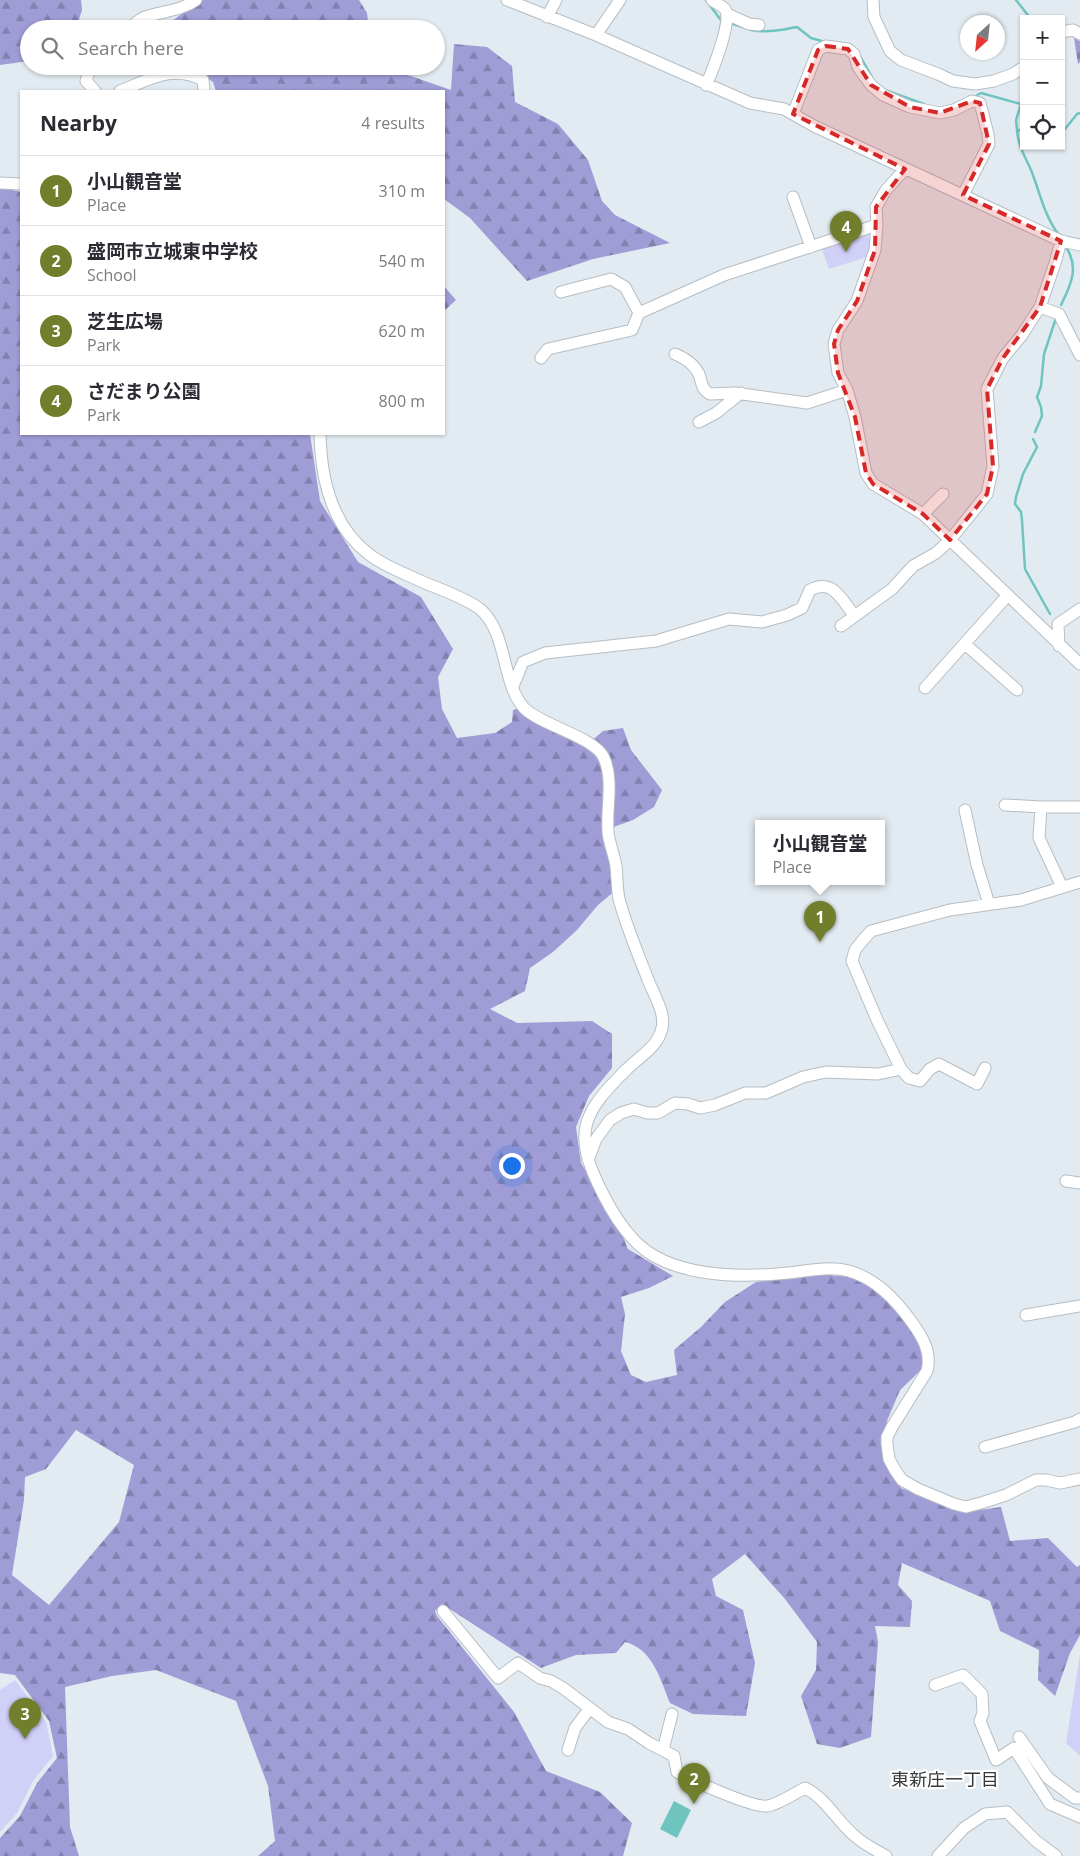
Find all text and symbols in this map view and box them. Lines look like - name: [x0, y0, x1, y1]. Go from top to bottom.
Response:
- north arrow: [960, 15, 1005, 60]
- map controls: [1020, 15, 1065, 150]
- button: +: [1020, 15, 1065, 60]
- search box: [20, 20, 445, 75]
- icon: search: [38, 34, 66, 62]
- text: Search here: [78, 35, 184, 61]
- button: −: [1020, 60, 1065, 105]
- button: locate: [1020, 105, 1065, 150]
- text: Nearby: [40, 109, 117, 137]
- text: 4 results: [361, 112, 425, 134]
- text: 小山観音堂: [87, 168, 182, 194]
- text: 1: [51, 180, 61, 202]
- text: 310 m: [379, 180, 425, 202]
- text: Place: [87, 194, 126, 216]
- pin: 4: [830, 211, 862, 252]
- text: 盛岡市立城東中学校: [87, 238, 258, 264]
- text: 2: [51, 250, 61, 272]
- text: 540 m: [379, 250, 425, 272]
- text: School: [87, 264, 137, 286]
- text: 芝生広場: [87, 308, 163, 334]
- text: 3: [51, 320, 61, 342]
- text: 620 m: [379, 320, 425, 342]
- text: Park: [87, 334, 120, 356]
- text: さだまり公園: [87, 378, 201, 404]
- text: 4: [51, 390, 61, 412]
- text: 800 m: [379, 390, 425, 412]
- text: Park: [87, 404, 120, 426]
- popup: [755, 820, 885, 885]
- text: 小山観音堂: [772, 830, 868, 856]
- text: Place: [772, 856, 812, 878]
- pin: 1: [804, 901, 836, 942]
- your location: [499, 1153, 525, 1179]
- pin: 3: [9, 1698, 41, 1739]
- pin: 2: [678, 1763, 710, 1804]
- district label: 東新庄一丁目: [891, 1767, 999, 1791]

